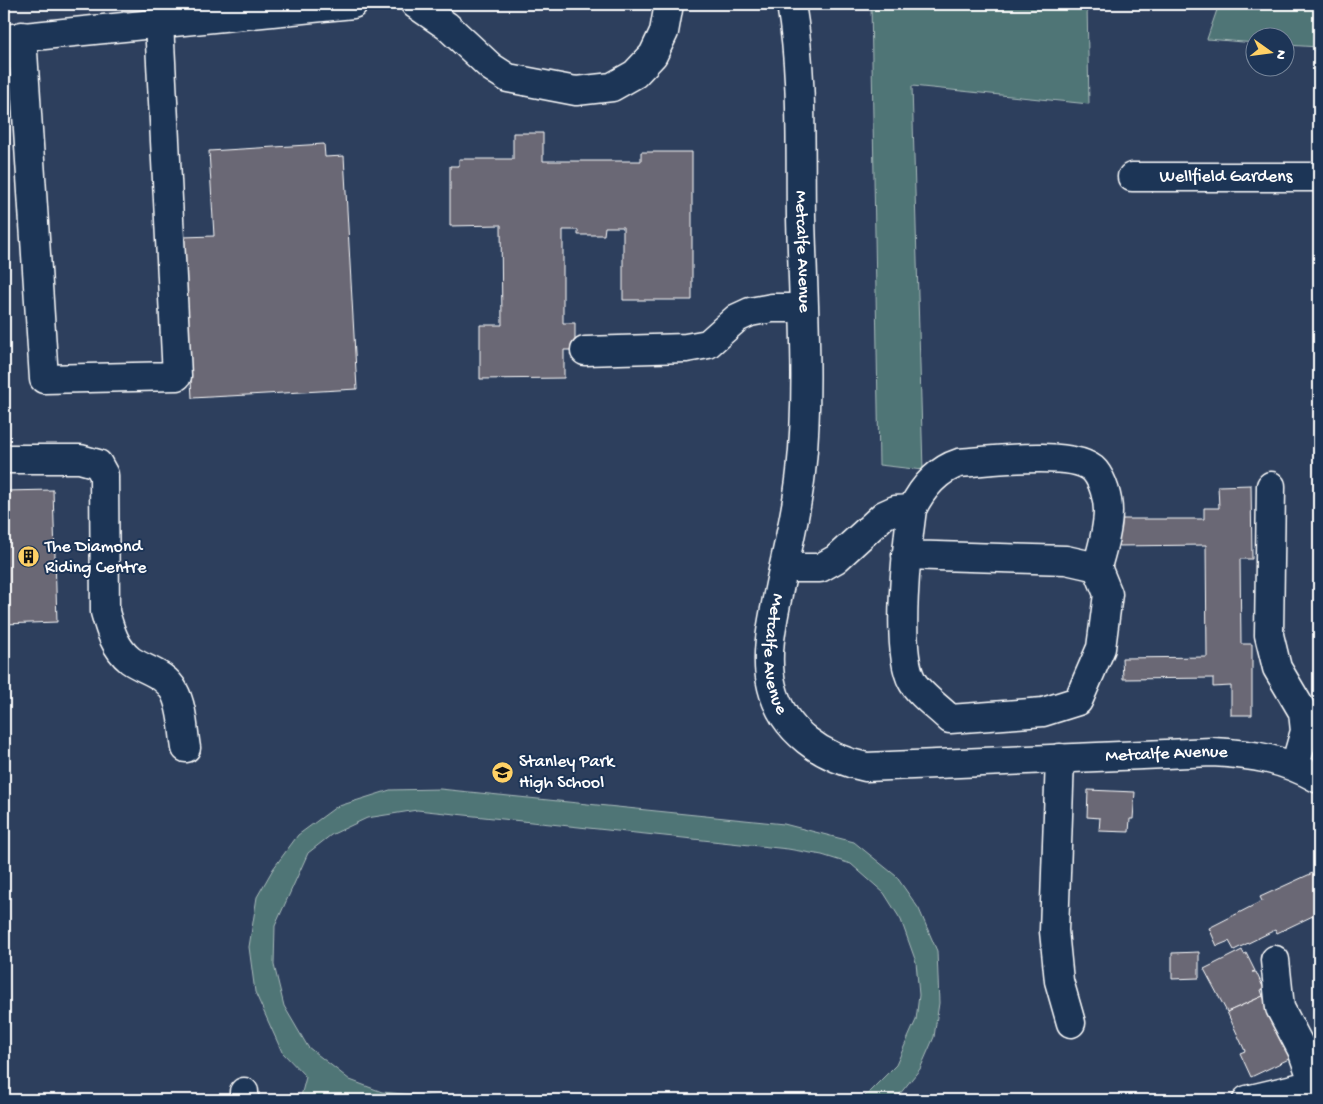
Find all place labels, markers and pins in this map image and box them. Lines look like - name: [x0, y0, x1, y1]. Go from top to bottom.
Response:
- place label: The Diamond Riding Centre: [44, 537, 147, 579]
- building icon: The Diamond Riding Centre: [17, 545, 41, 569]
- place label: Stanley Park High School: [519, 752, 616, 794]
- school or university icon: Stanley Park High School: [491, 760, 515, 784]

